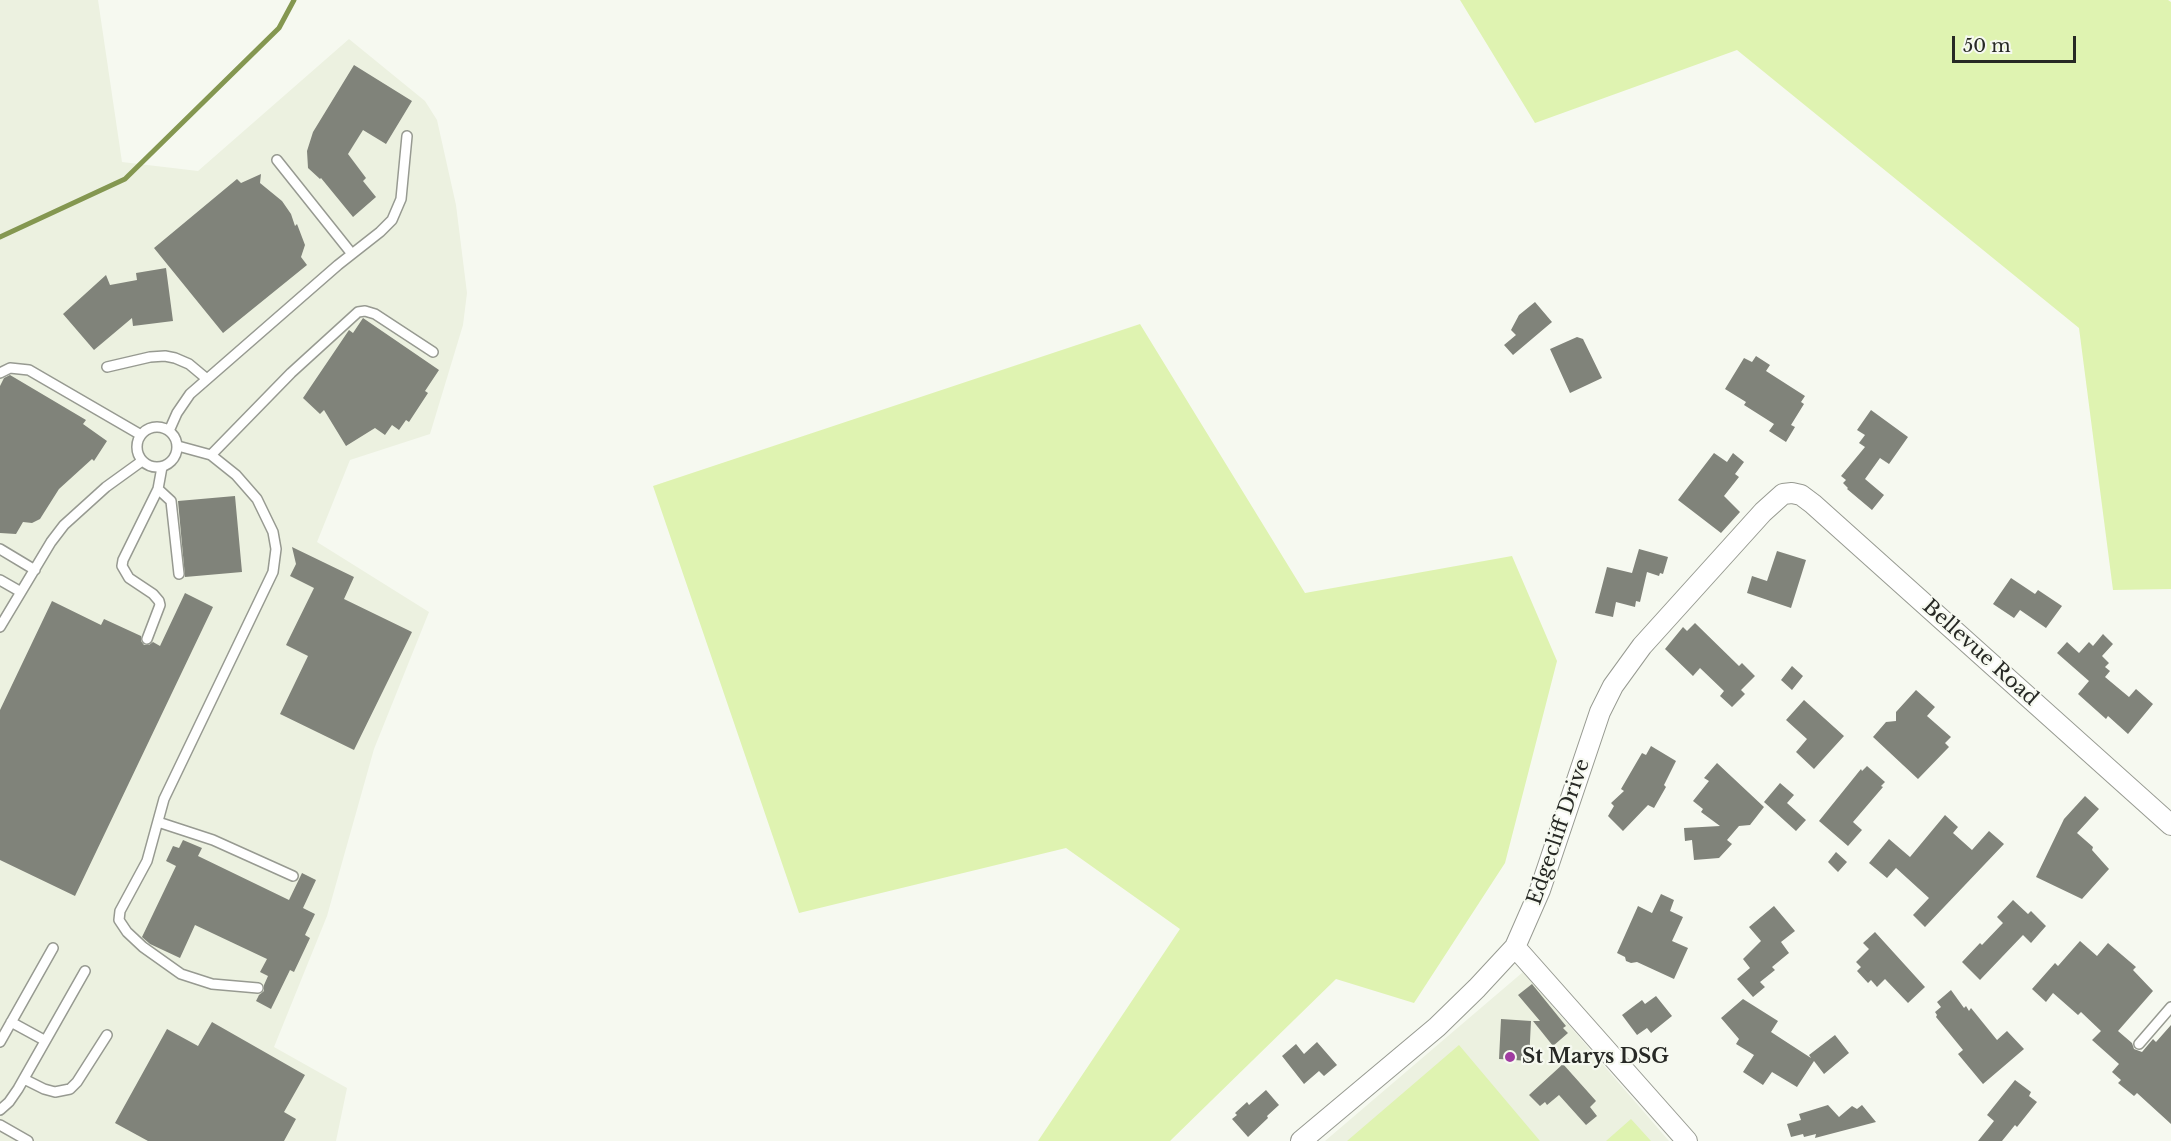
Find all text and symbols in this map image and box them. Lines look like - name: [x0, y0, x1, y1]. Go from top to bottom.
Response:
- scale bar: [1955, 24, 2080, 62]
- text: 50 m: [1963, 35, 2011, 57]
- street label: Bellevue Road: [1917, 595, 2043, 711]
- street label: Edgecliff Drive: [1523, 756, 1595, 908]
- place label: St Marys DSG: [1522, 1045, 1669, 1069]
- marker: St Marys DSG: [1503, 1050, 1517, 1064]

